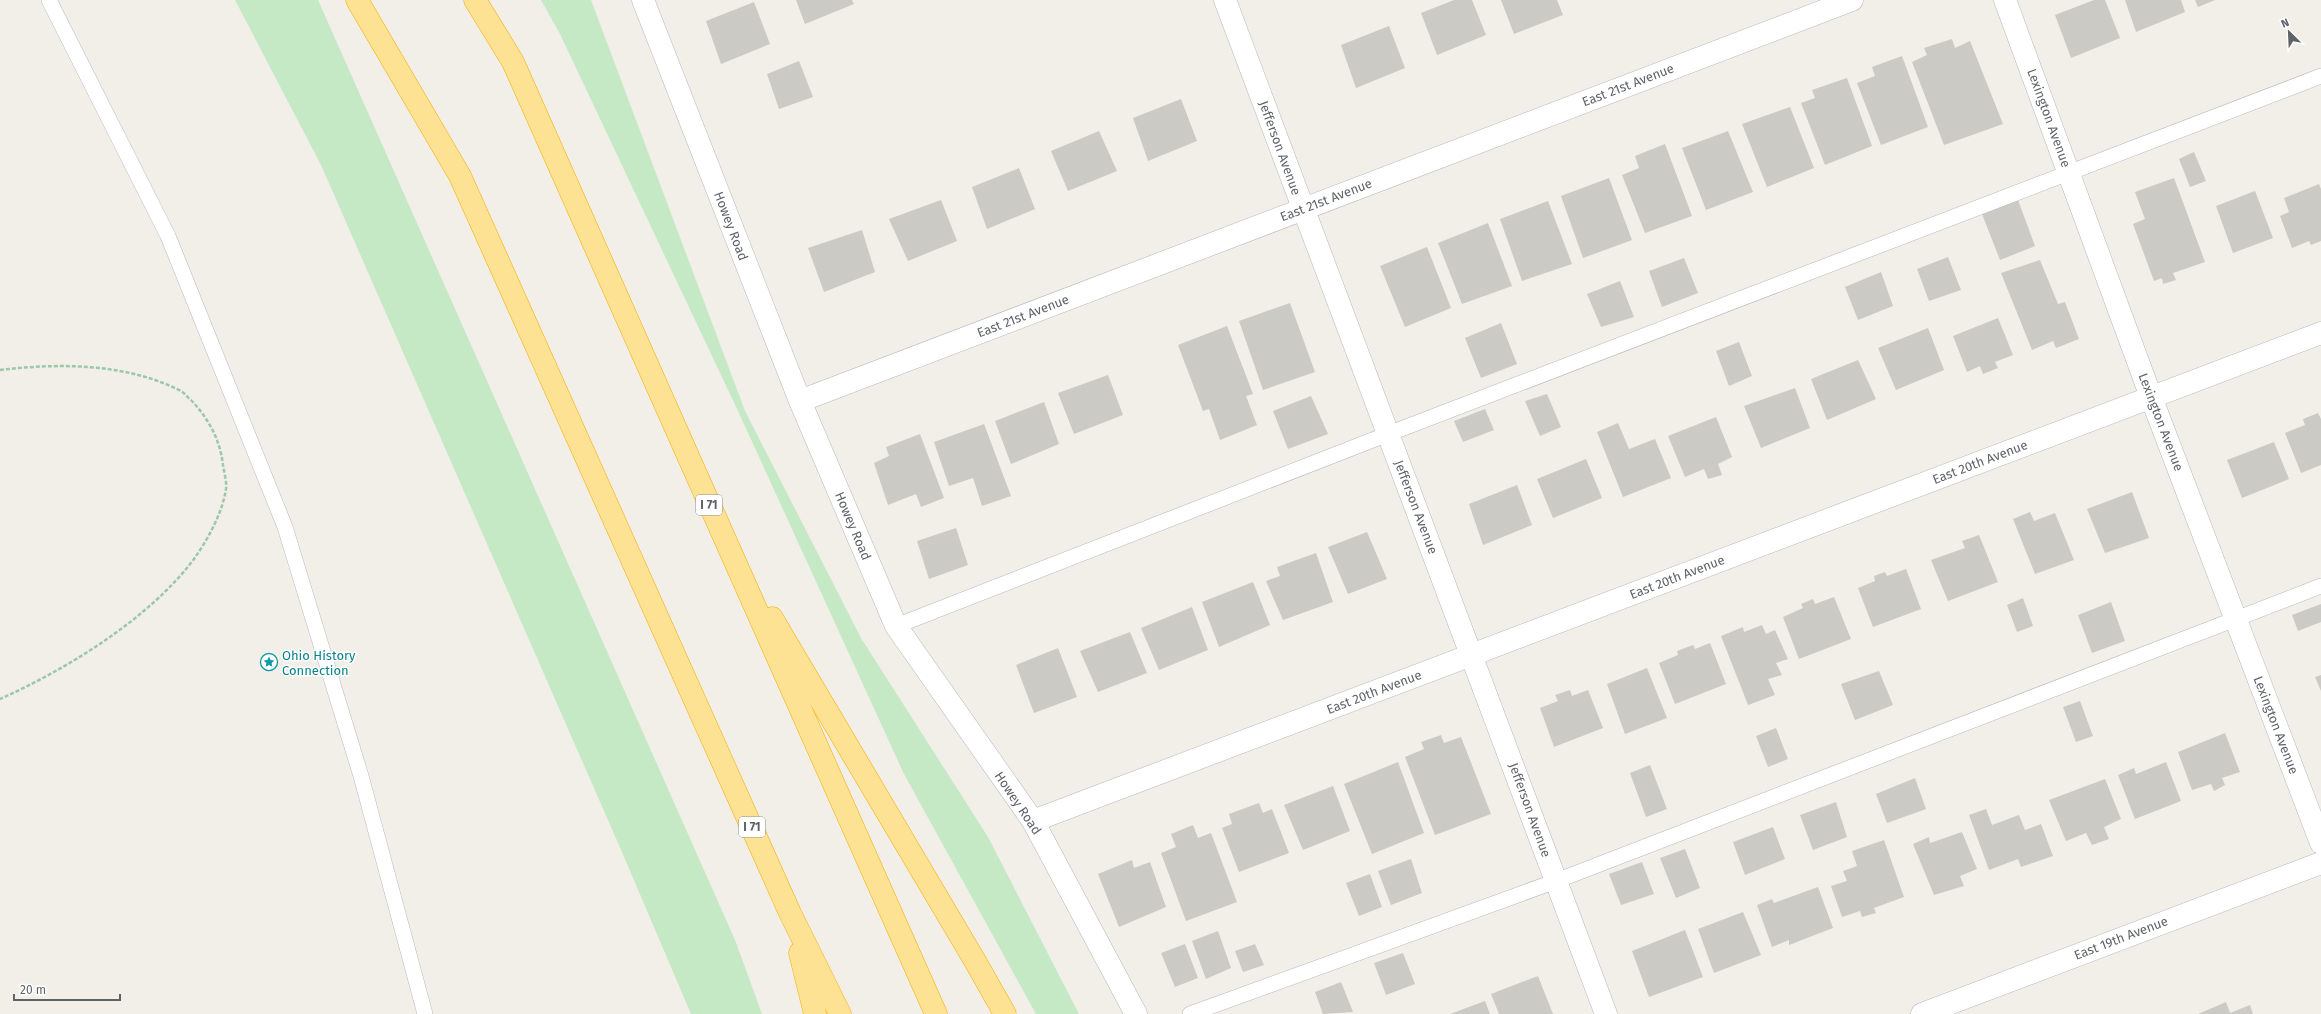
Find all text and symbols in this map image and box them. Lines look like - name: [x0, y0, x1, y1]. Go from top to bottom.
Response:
- north arrow: [2269, 12, 2309, 52]
- text: N: [2279, 16, 2291, 31]
- street label: East 21st Avenue: [1580, 61, 1676, 109]
- street label: Lexington Avenue: [2024, 67, 2074, 169]
- street label: Jefferson Avenue: [1256, 99, 1304, 197]
- street label: East 21st Avenue: [1278, 176, 1374, 224]
- street label: Howey Road: [711, 189, 751, 263]
- street label: East 21st Avenue: [975, 292, 1071, 340]
- street label: Lexington Avenue: [2135, 371, 2187, 473]
- street label: East 20th Avenue: [1930, 437, 2030, 487]
- street label: Jefferson Avenue: [1391, 458, 1441, 556]
- street label: Howey Road: [832, 490, 874, 562]
- road number: I 71: [696, 495, 722, 515]
- street label: East 20th Avenue: [1627, 552, 1727, 602]
- place label: Ohio History Connection: [282, 648, 356, 678]
- place icon: Ohio History Connection: [259, 652, 279, 672]
- street label: East 20th Avenue: [1324, 667, 1424, 717]
- street label: Lexington Avenue: [2250, 674, 2302, 776]
- street label: Jefferson Avenue: [1506, 761, 1554, 859]
- street label: Howey Road: [991, 769, 1045, 837]
- road number: I 71: [739, 817, 765, 837]
- street label: East 19th Avenue: [2072, 913, 2170, 963]
- scale bar: [14, 976, 120, 1002]
- text: 20 m: [20, 983, 46, 997]

